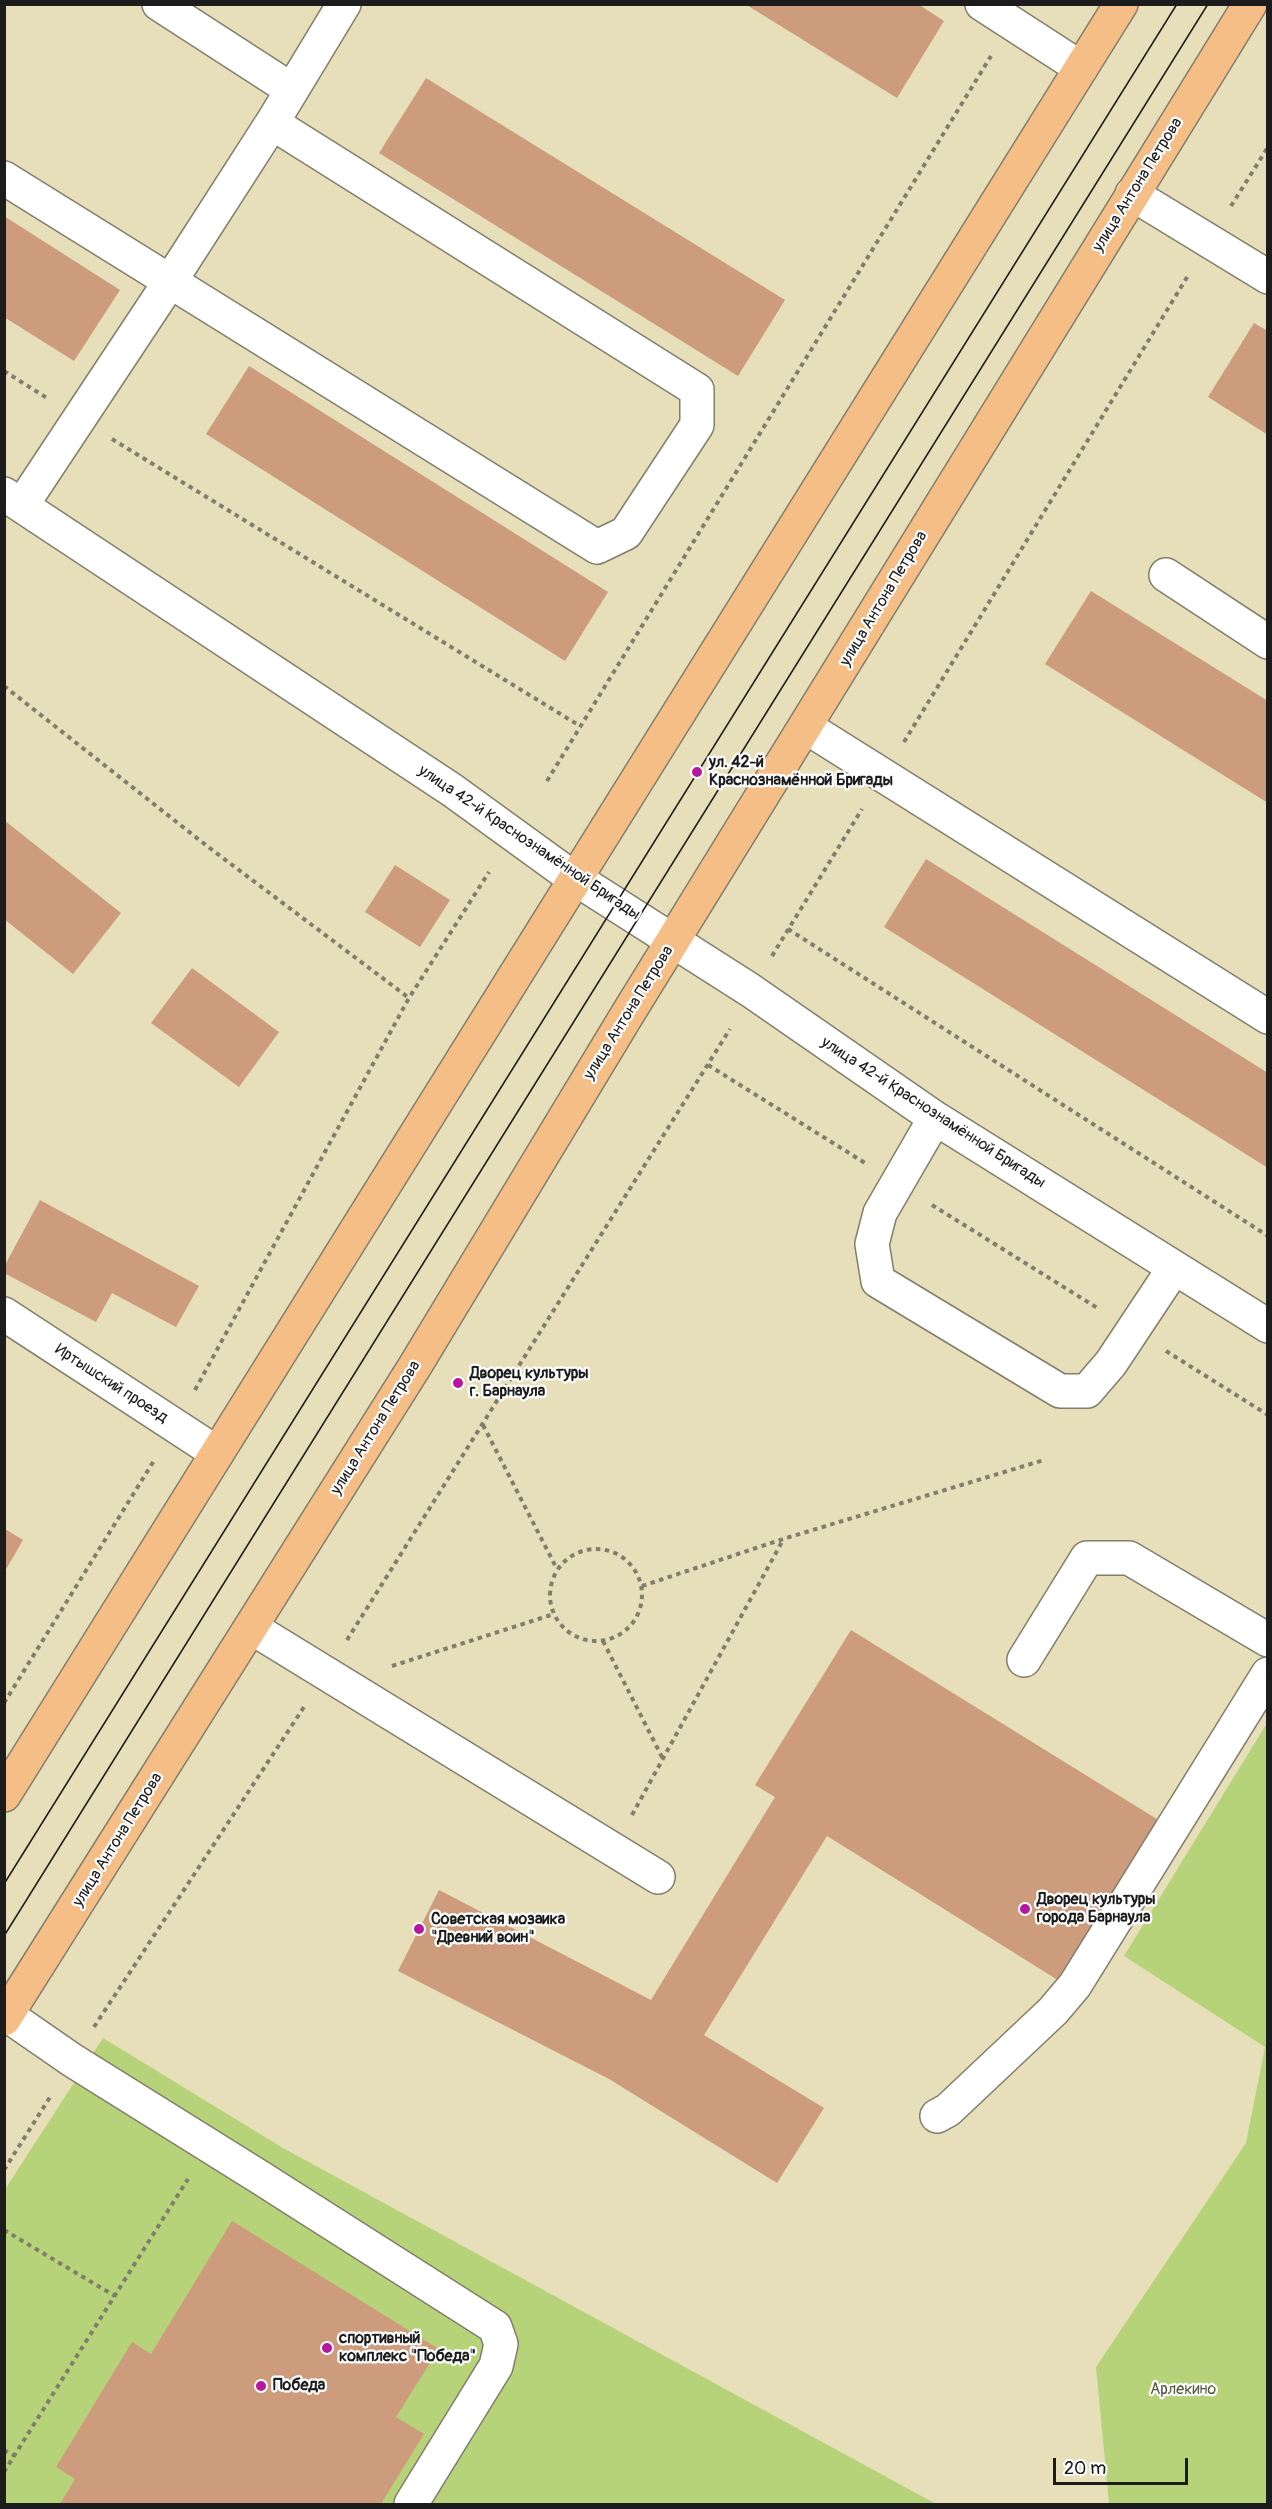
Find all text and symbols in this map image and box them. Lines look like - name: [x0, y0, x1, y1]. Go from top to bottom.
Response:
- street label: улица Антона Петрова: [1089, 115, 1187, 255]
- street label: улица Антона Петрова: [836, 528, 932, 670]
- place label: ул. 42-й Краснознамённой Бригады: [709, 753, 893, 791]
- street label: улица 42-й Краснознамённой Бригады: [414, 761, 644, 925]
- marker: ул. 42-й Краснознамённой Бригады: [690, 765, 704, 779]
- street label: улица Антона Петрова: [580, 943, 678, 1083]
- street label: улица 42-й Краснознамённой Бригады: [817, 1033, 1049, 1193]
- street label: Иртышский проезд: [51, 1340, 171, 1428]
- street label: улица Антона Петрова: [327, 1358, 425, 1498]
- place label: Дворец культуры г. Барнаула: [470, 1364, 589, 1402]
- marker: Дворец культуры г. Барнаула: [451, 1376, 465, 1390]
- street label: улица Антона Петрова: [69, 1770, 167, 1910]
- place label: Дворец культуры города Барнаула: [1037, 1890, 1156, 1928]
- marker: Дворец культуры города Барнаула: [1018, 1902, 1032, 1916]
- place label: Советская мозаика "Древний воин": [431, 1910, 565, 1948]
- marker: Советская мозаика "Древний воин": [412, 1922, 426, 1936]
- place label: спортивный комплекс "Победа": [339, 2329, 476, 2367]
- marker: спортивный комплекс "Победа": [320, 2341, 334, 2355]
- place label: Победа: [273, 2376, 325, 2396]
- marker: Победа: [254, 2379, 268, 2393]
- park label: Арлекино: [1150, 2380, 1216, 2400]
- scale bar: [1056, 2446, 1191, 2484]
- text: 20 m: [1064, 2457, 1106, 2480]

